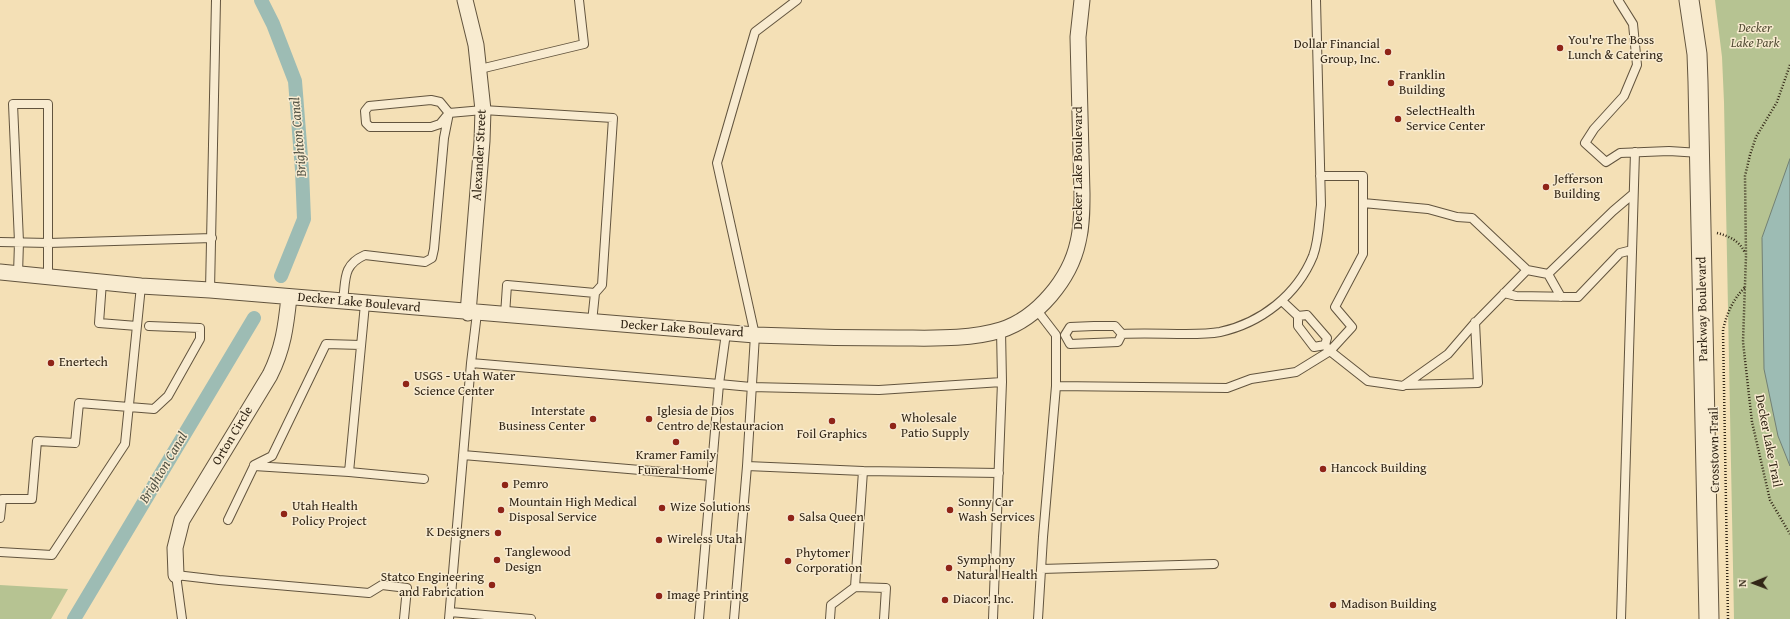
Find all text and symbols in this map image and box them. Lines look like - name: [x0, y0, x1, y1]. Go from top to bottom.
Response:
- park label: Decker Lake Park: [1731, 21, 1779, 52]
- place label: You're The Boss Lunch & Catering: [1568, 33, 1663, 64]
- place label: Dollar Financial Group, Inc.: [1294, 37, 1380, 68]
- marker: You're The Boss Lunch & Catering: [1555, 43, 1565, 53]
- marker: Dollar Financial Group, Inc.: [1383, 47, 1393, 57]
- place label: Franklin Building: [1399, 68, 1445, 99]
- marker: Franklin Building: [1386, 78, 1396, 88]
- water label: Brighton Canal: [287, 96, 311, 178]
- place label: SelectHealth Service Center: [1406, 104, 1485, 135]
- street label: Decker Lake Boulevard: [1071, 106, 1087, 230]
- street label: Alexander Street: [470, 109, 490, 201]
- marker: SelectHealth Service Center: [1393, 114, 1403, 124]
- place label: Jefferson Building: [1554, 172, 1603, 203]
- marker: Jefferson Building: [1541, 182, 1551, 192]
- street label: Parkway Boulevard: [1694, 256, 1712, 362]
- street label: Decker Lake Boulevard: [297, 290, 421, 316]
- street label: Decker Lake Boulevard: [620, 317, 744, 341]
- place label: Enertech: [59, 355, 108, 371]
- marker: Enertech: [46, 358, 56, 368]
- place label: USGS - Utah Water Science Center: [414, 369, 515, 400]
- marker: USGS - Utah Water Science Center: [401, 379, 411, 389]
- street label: Decker Lake Trail: [1751, 393, 1785, 489]
- street label: Orton Circle: [209, 404, 257, 468]
- place label: Interstate Business Center: [499, 404, 585, 435]
- place label: Iglesia de Dios Centro de Restauracion: [657, 404, 784, 435]
- street label: Crosstown Trail: [1706, 407, 1724, 493]
- place label: Wholesale Patio Supply: [901, 411, 969, 442]
- marker: Interstate Business Center: [588, 414, 598, 424]
- marker: Iglesia de Dios Centro de Restauracion: [644, 414, 654, 424]
- marker: Foil Graphics: [827, 416, 837, 426]
- marker: Wholesale Patio Supply: [888, 421, 898, 431]
- place label: Foil Graphics: [797, 427, 867, 443]
- water label: Brighton Canal: [136, 429, 192, 507]
- marker: Kramer Family Funeral Home: [671, 437, 681, 447]
- place label: Kramer Family Funeral Home: [636, 448, 716, 479]
- place label: Hancock Building: [1331, 461, 1427, 477]
- marker: Hancock Building: [1318, 464, 1328, 474]
- place label: Pemro: [513, 477, 549, 493]
- marker: Pemro: [500, 480, 510, 490]
- place label: Mountain High Medical Disposal Service: [509, 495, 637, 526]
- place label: Sonny Car Wash Services: [958, 495, 1035, 526]
- place label: Utah Health Policy Project: [292, 499, 367, 530]
- place label: Wize Solutions: [670, 500, 750, 516]
- marker: Wize Solutions: [657, 503, 667, 513]
- marker: Mountain High Medical Disposal Service: [496, 505, 506, 515]
- marker: Sonny Car Wash Services: [945, 505, 955, 515]
- marker: Utah Health Policy Project: [279, 509, 289, 519]
- place label: Salsa Queen: [799, 510, 864, 526]
- marker: Salsa Queen: [786, 513, 796, 523]
- place label: K Designers: [426, 525, 490, 541]
- marker: K Designers: [493, 528, 503, 538]
- place label: Wireless Utah: [667, 532, 742, 548]
- marker: Wireless Utah: [654, 535, 664, 545]
- place label: Tanglewood Design: [505, 545, 571, 576]
- place label: Phytomer Corporation: [796, 546, 862, 577]
- place label: Symphony Natural Health: [957, 553, 1038, 584]
- marker: Tanglewood Design: [492, 555, 502, 565]
- marker: Phytomer Corporation: [783, 556, 793, 566]
- marker: Symphony Natural Health: [944, 563, 954, 573]
- north arrow: [1734, 563, 1774, 603]
- place label: Statco Engineering and Fabrication: [381, 570, 484, 601]
- text: N: [1734, 579, 1750, 587]
- marker: Statco Engineering and Fabrication: [487, 580, 497, 590]
- place label: Image Printing: [667, 588, 748, 604]
- marker: Image Printing: [654, 591, 664, 601]
- place label: Diacor, Inc.: [953, 592, 1014, 608]
- marker: Diacor, Inc.: [940, 595, 950, 605]
- place label: Madison Building: [1341, 597, 1436, 613]
- marker: Madison Building: [1328, 600, 1338, 610]

